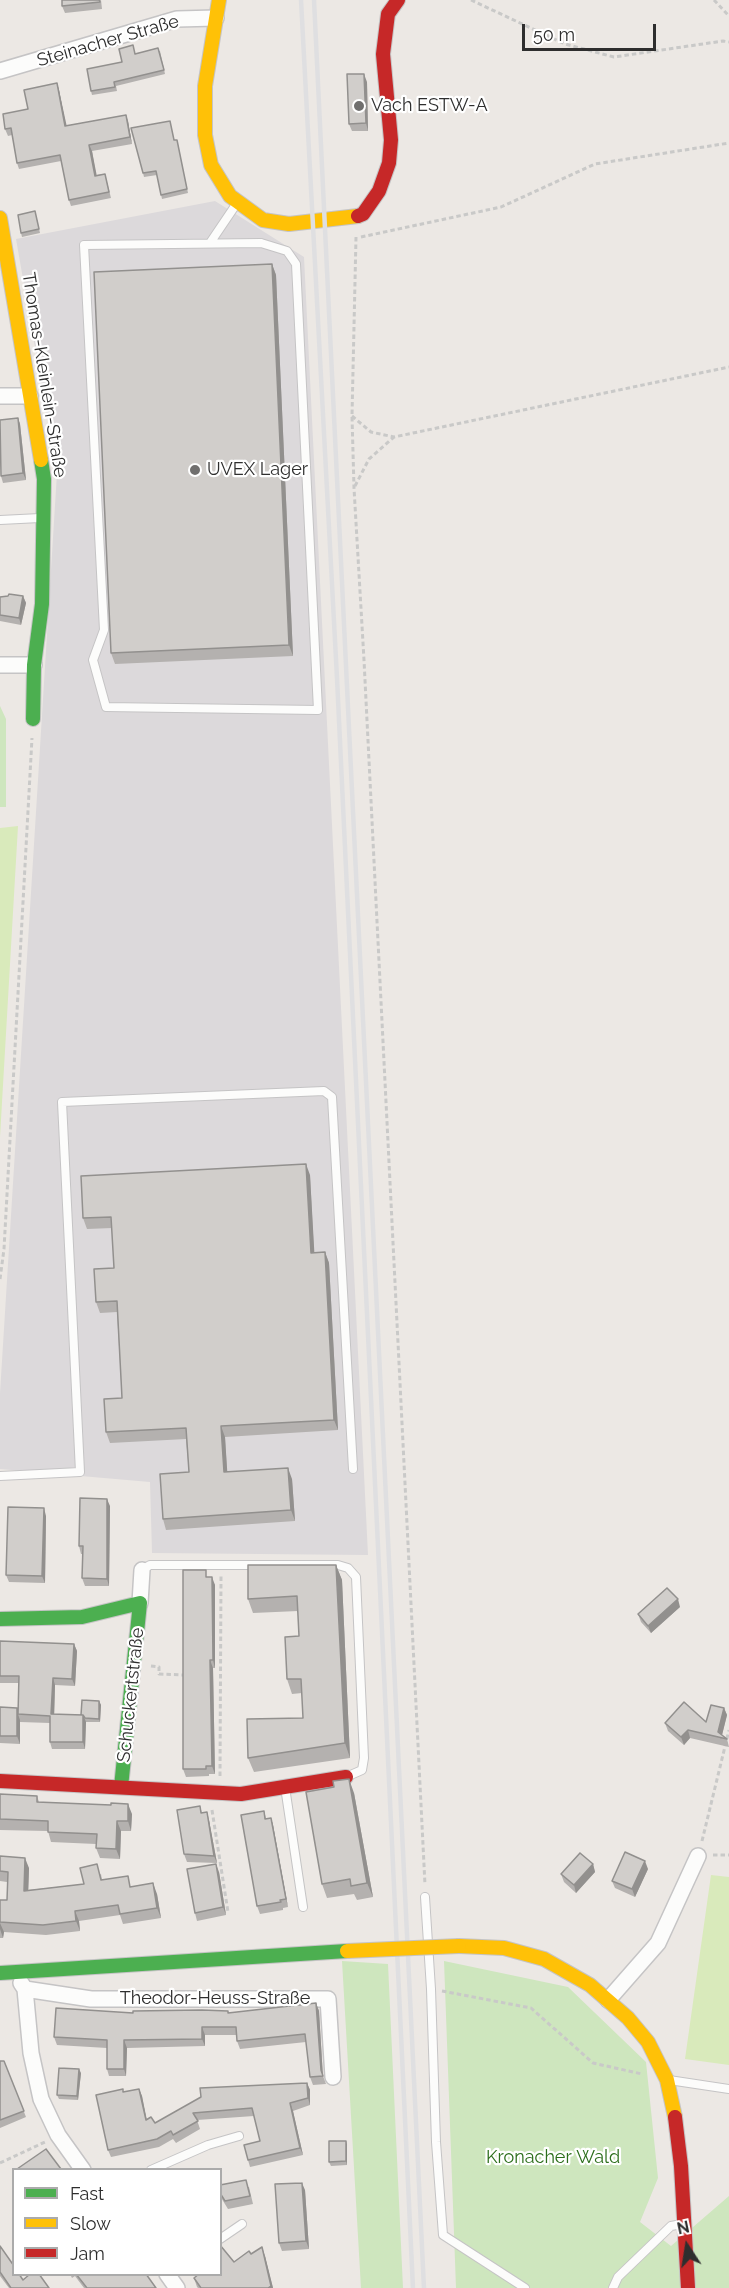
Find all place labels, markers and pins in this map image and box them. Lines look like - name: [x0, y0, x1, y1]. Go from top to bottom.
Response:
- place label: Vach ESTW-A: [371, 95, 488, 117]
- marker: Vach ESTW-A: [352, 99, 366, 113]
- place label: UVEX Lager: [207, 459, 308, 481]
- marker: UVEX Lager: [188, 463, 202, 477]

